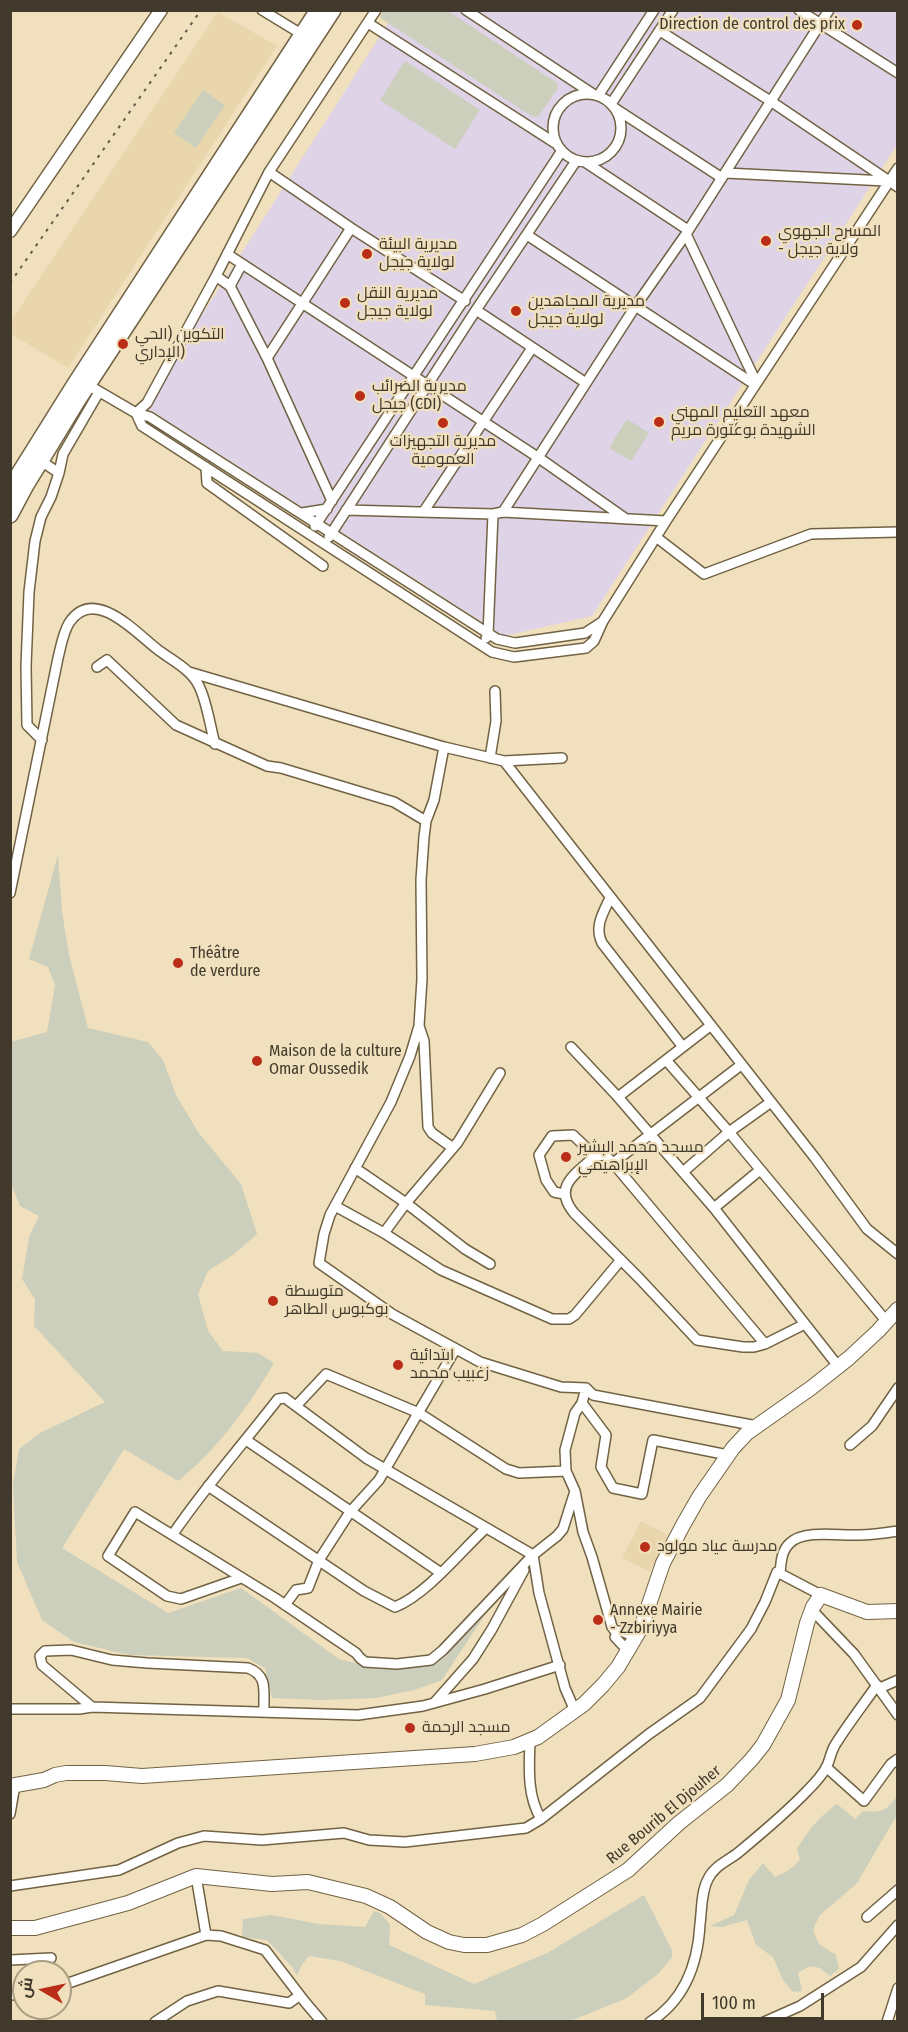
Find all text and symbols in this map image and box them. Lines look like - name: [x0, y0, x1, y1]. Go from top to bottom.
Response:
- place label: Direction de control des prix: [659, 15, 845, 35]
- marker: Direction de control des prix: [850, 18, 864, 32]
- place label: المسرح الجهوي - ولاية جيجل: [778, 222, 881, 260]
- marker: المسرح الجهوي - ولاية جيجل: [759, 234, 773, 248]
- place label: مديرية البيئة لولاية جيجل: [379, 235, 458, 273]
- marker: مديرية البيئة لولاية جيجل: [360, 247, 374, 261]
- place label: مديرية النقل لولاية جيجل: [357, 284, 438, 322]
- place label: مديرية المجاهدين لولاية جيجل: [528, 292, 645, 330]
- marker: مديرية النقل لولاية جيجل: [338, 296, 352, 310]
- marker: مديرية المجاهدين لولاية جيجل: [509, 304, 523, 318]
- place label: التكوين (الحي الإداري): [135, 325, 225, 363]
- marker: التكوين (الحي الإداري): [116, 337, 130, 351]
- place label: مديرية الضرائب جيجل (CDI): [372, 377, 467, 415]
- marker: مديرية الضرائب جيجل (CDI): [353, 389, 367, 403]
- place label: معهد التعليم المهني الشهيدة بوعتورة مريم: [671, 403, 816, 441]
- marker: معهد التعليم المهني الشهيدة بوعتورة مريم: [652, 415, 666, 429]
- marker: مديرية التجهيزات العمومية: [436, 416, 450, 430]
- place label: مديرية التجهيزات العمومية: [390, 432, 496, 470]
- place label: Théâtre de verdure: [190, 944, 260, 982]
- marker: Théâtre de verdure: [171, 956, 185, 970]
- place label: Maison de la culture Omar Oussedik: [269, 1042, 402, 1080]
- marker: Maison de la culture Omar Oussedik: [250, 1054, 264, 1068]
- place label: مسجد محمد البشير الإبراهيمي: [578, 1138, 704, 1176]
- marker: مسجد محمد البشير الإبراهيمي: [559, 1150, 573, 1164]
- place label: متوسطة بوكبوس الطاهر: [285, 1282, 389, 1320]
- marker: متوسطة بوكبوس الطاهر: [266, 1294, 280, 1308]
- place label: ابتدائية زغبيب محمد: [410, 1346, 489, 1384]
- marker: ابتدائية زغبيب محمد: [391, 1358, 405, 1372]
- place label: مدرسة عياد مولود: [657, 1537, 778, 1557]
- marker: مدرسة عياد مولود: [638, 1540, 652, 1554]
- place label: Annexe Mairie - Zzbiriyya: [610, 1601, 702, 1639]
- marker: Annexe Mairie - Zzbiriyya: [591, 1613, 605, 1627]
- place label: مسجد الرحمة: [422, 1718, 510, 1738]
- marker: مسجد الرحمة: [403, 1721, 417, 1735]
- street label: Rue Bourib El Djouher: [603, 1761, 725, 1869]
- north arrow: [12, 1960, 72, 2020]
- text: ش: [15, 1976, 37, 1999]
- scale bar: [704, 1981, 827, 2019]
- text: 100 m: [712, 1992, 756, 2014]

